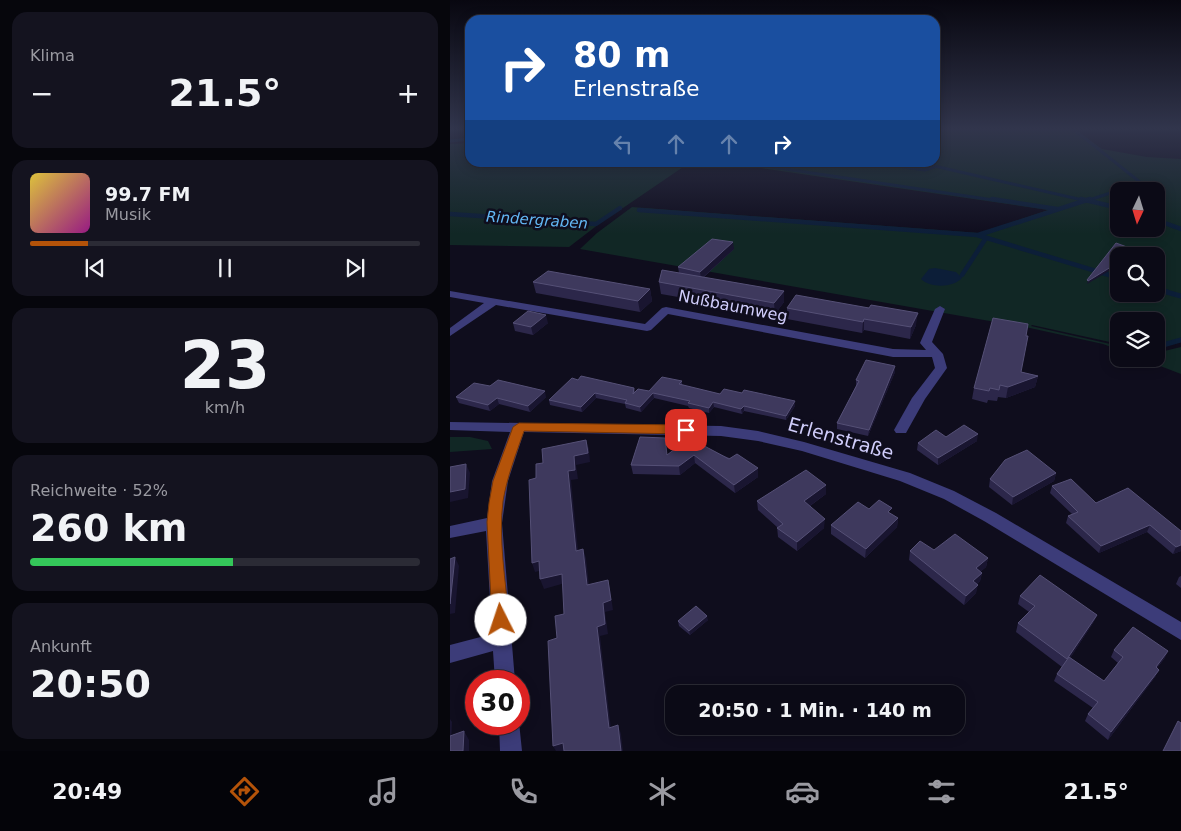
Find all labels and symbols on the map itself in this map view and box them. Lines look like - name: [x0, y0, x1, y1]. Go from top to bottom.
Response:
- north arrow: [1110, 182, 1165, 238]
- water label: Rindergraben: [485, 207, 589, 233]
- street label: Nußbaumweg: [677, 286, 789, 326]
- pin: [665, 409, 707, 451]
- street label: Erlenstraße: [785, 412, 897, 464]
- position arrow: [474, 593, 526, 645]
- speed limit sign: 30: [465, 670, 530, 735]

